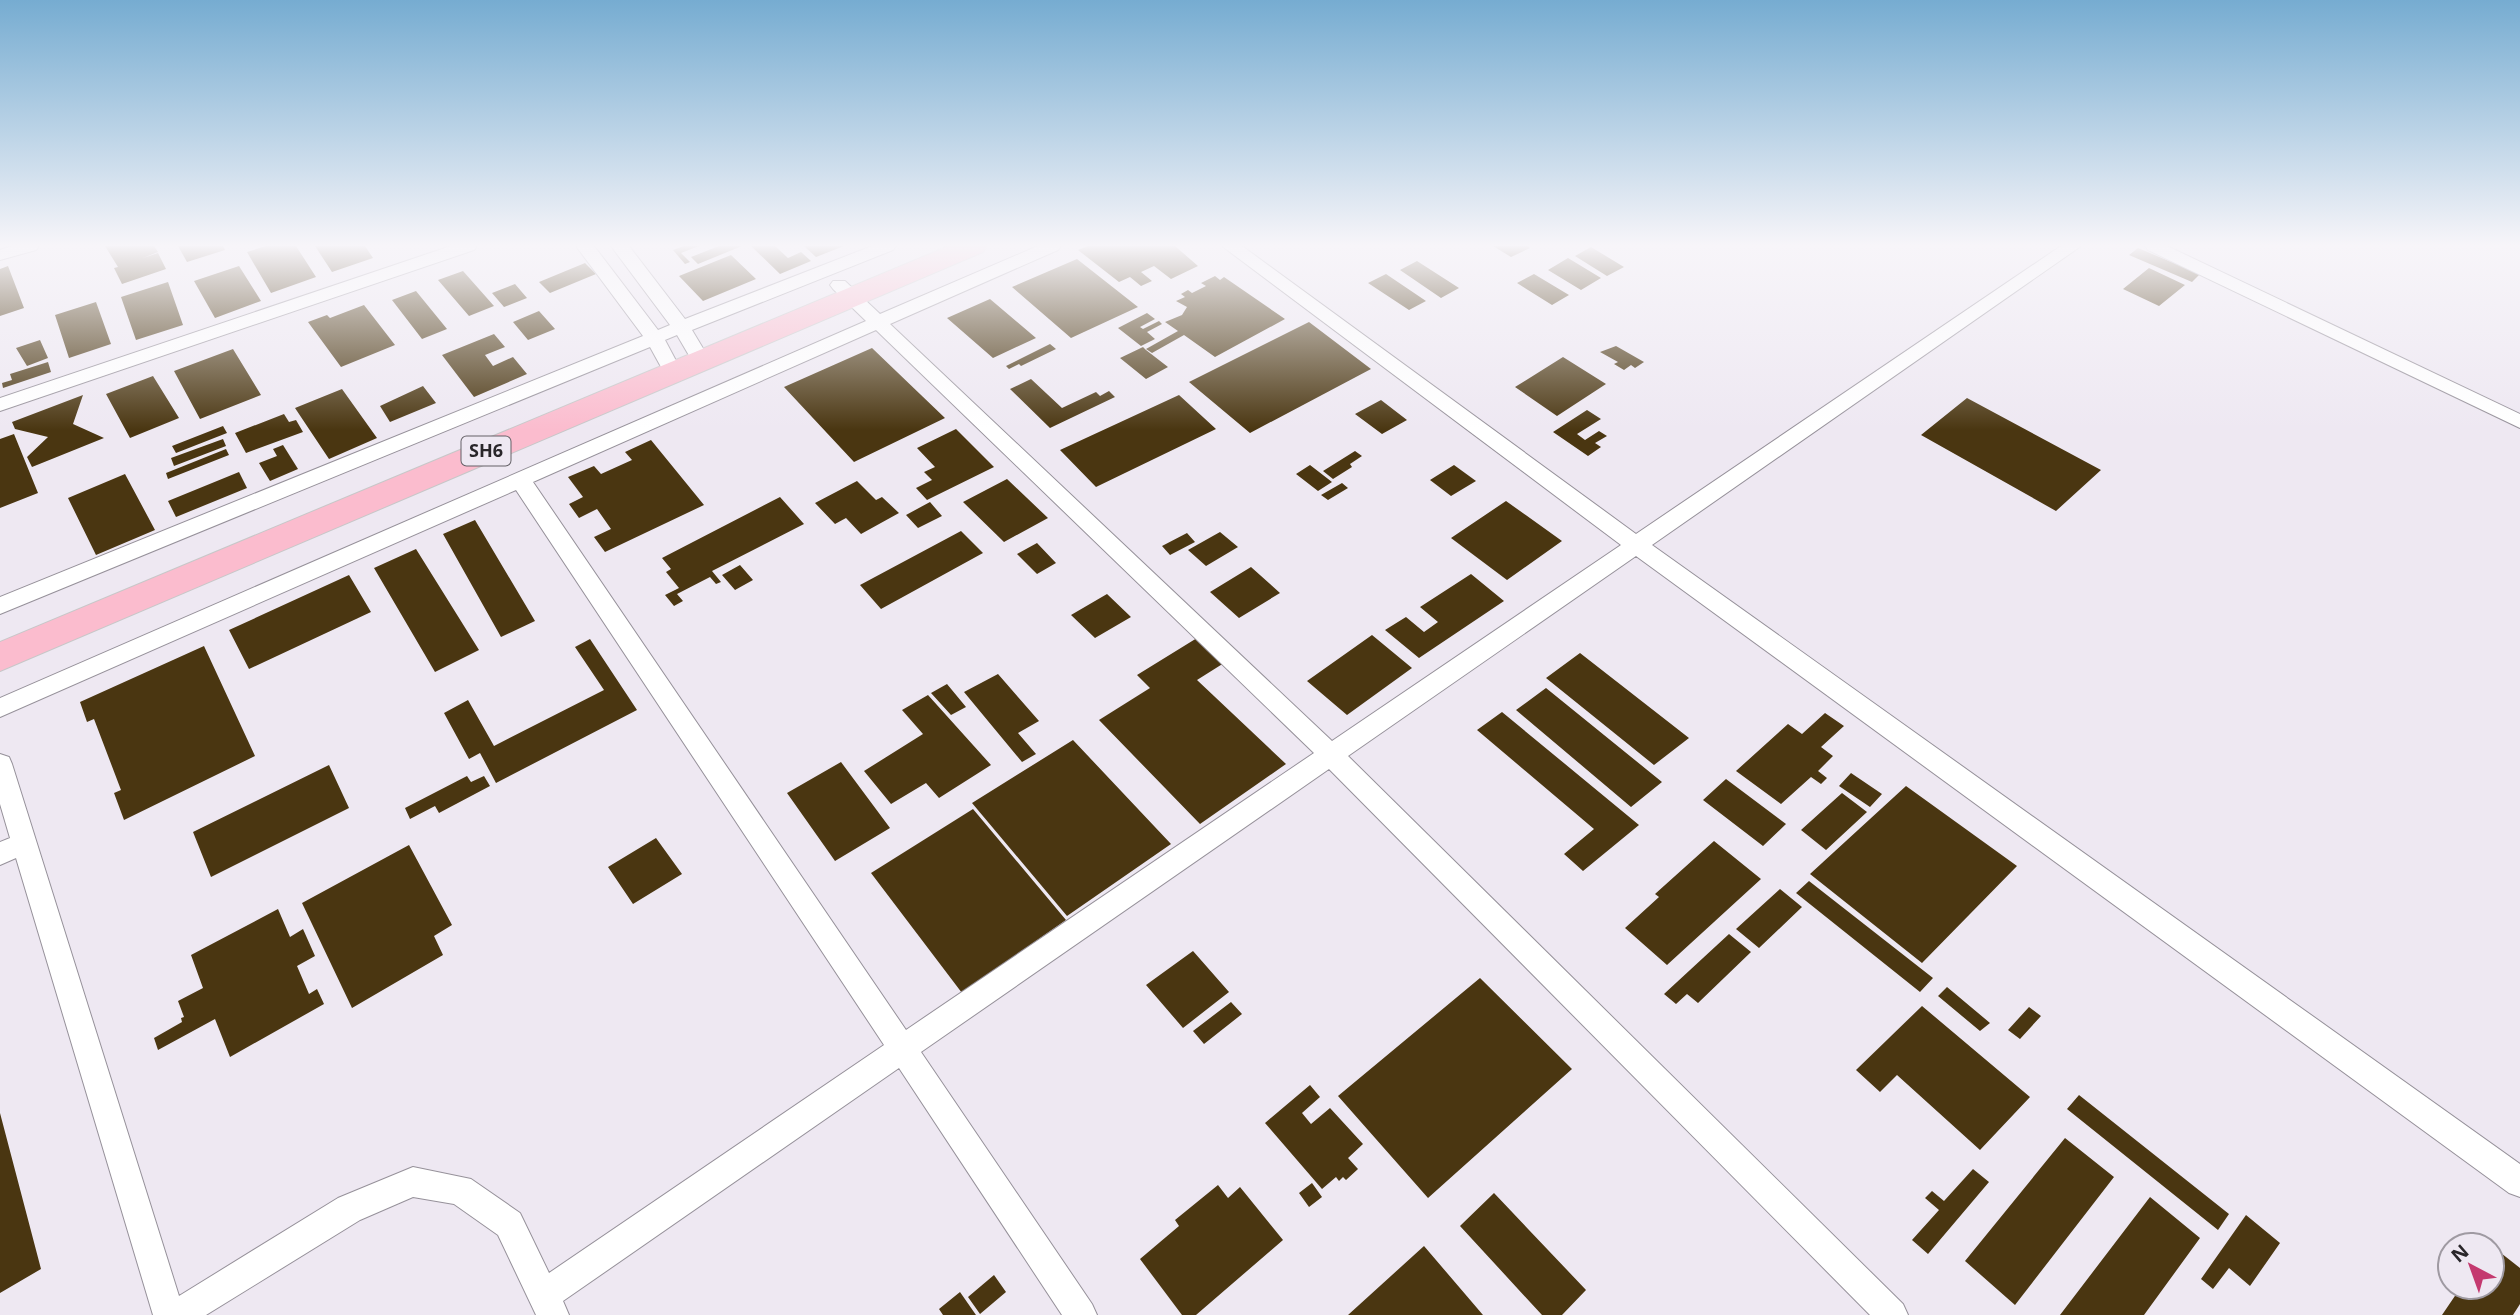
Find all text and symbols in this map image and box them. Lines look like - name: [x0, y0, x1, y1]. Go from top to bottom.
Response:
- road number: SH6: [462, 436, 510, 466]
- north arrow: [2436, 1231, 2506, 1301]
- text: N: [2445, 1238, 2474, 1268]

